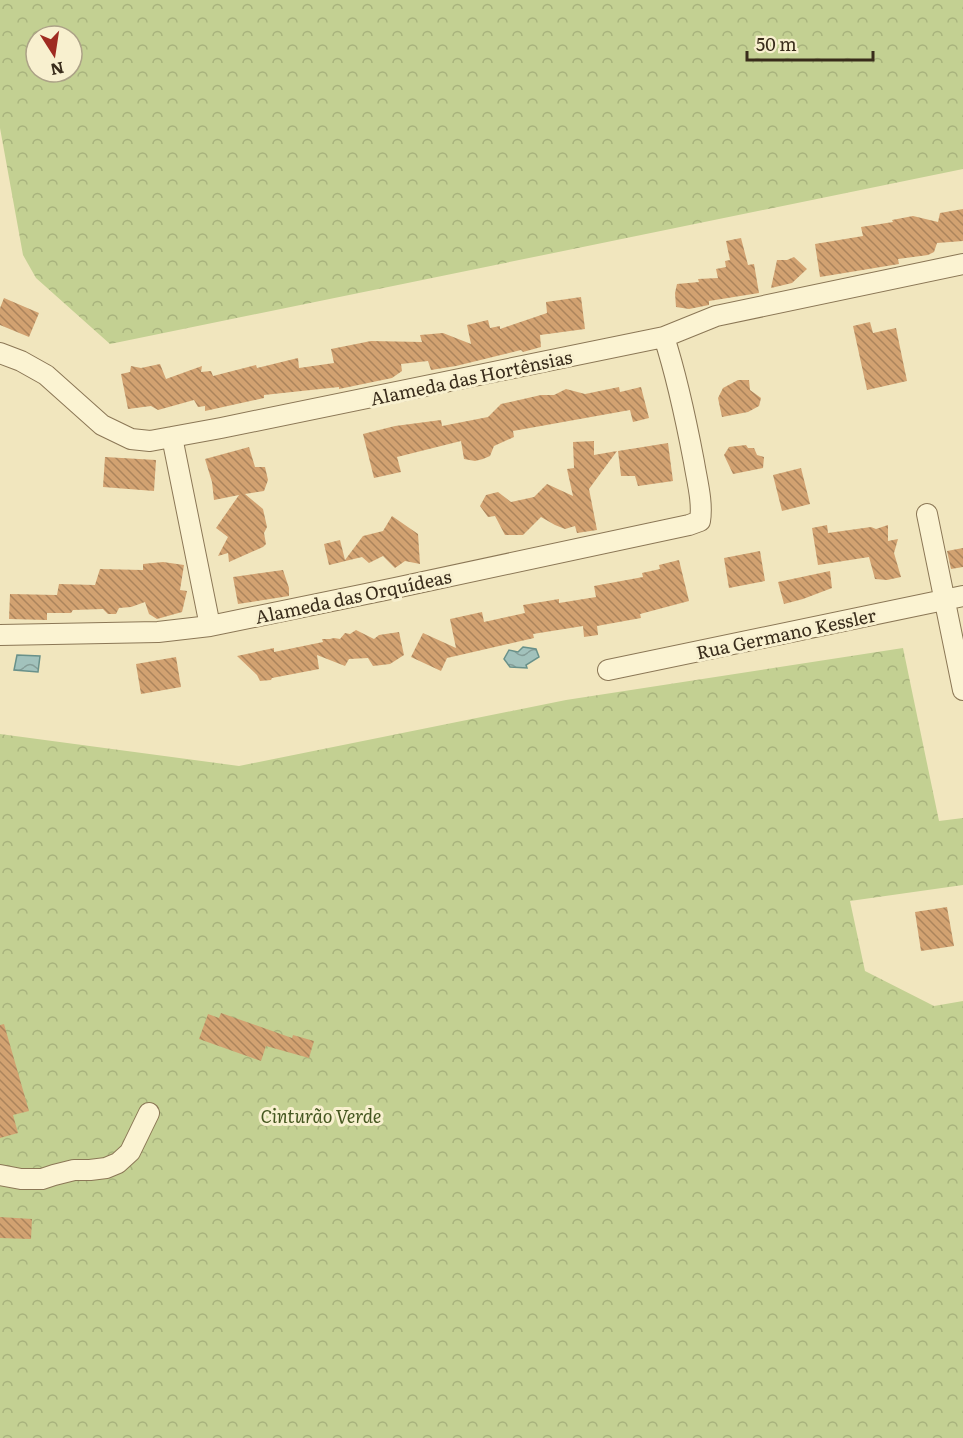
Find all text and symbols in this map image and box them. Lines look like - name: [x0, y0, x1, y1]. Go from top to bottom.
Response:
- north arrow: [24, 24, 84, 84]
- scale bar: [747, 24, 873, 62]
- text: 50 m: [756, 30, 797, 57]
- text: N: [48, 57, 66, 83]
- street label: Alameda das Hortênsias: [368, 342, 574, 412]
- street label: Alameda das Orquídeas: [252, 562, 454, 630]
- street label: Rua Germano Kessler: [694, 601, 879, 665]
- park label: Cinturão Verde: [261, 1102, 381, 1129]

